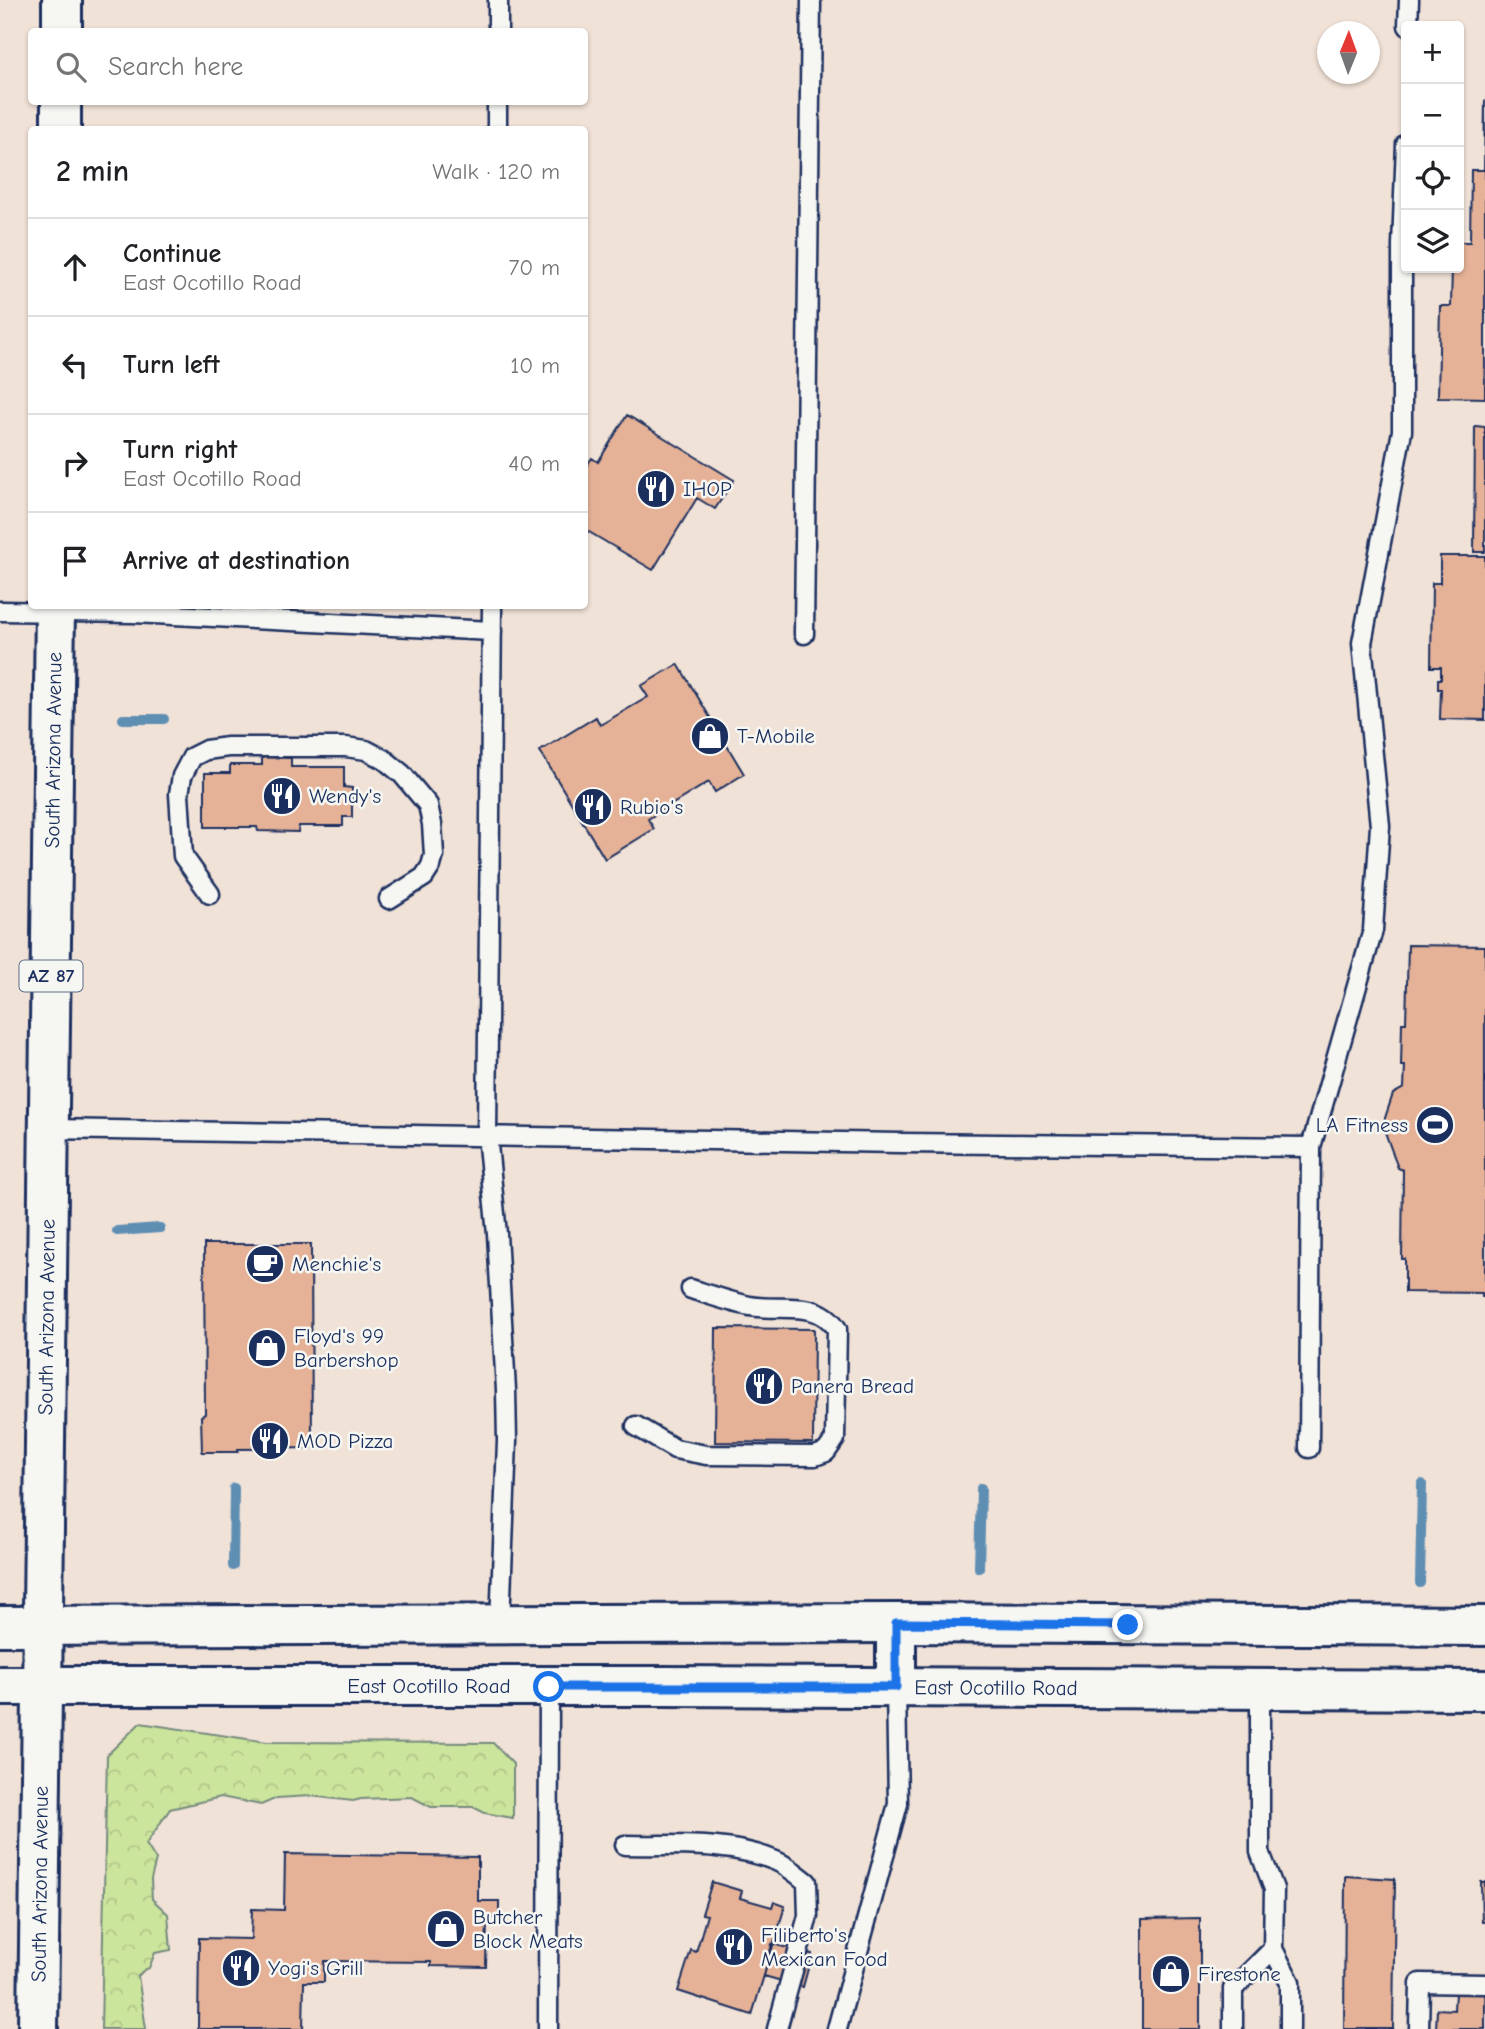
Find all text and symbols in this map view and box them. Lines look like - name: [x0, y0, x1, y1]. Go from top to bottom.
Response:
- north arrow: [1317, 21, 1380, 84]
- map controls: [1401, 21, 1464, 273]
- button: +: [1401, 21, 1464, 84]
- search box: [28, 28, 588, 105]
- icon: search: [52, 48, 90, 86]
- text: Search here: [108, 52, 243, 82]
- button: −: [1401, 84, 1464, 147]
- button: locate: [1401, 147, 1464, 210]
- text: 2 min: [56, 154, 129, 189]
- text: Walk · 120 m: [432, 158, 560, 185]
- button: layers: [1401, 210, 1464, 273]
- text: Continue: [123, 239, 221, 269]
- icon: ahead: [56, 248, 94, 286]
- text: 70 m: [508, 254, 560, 281]
- text: East Ocotillo Road: [123, 269, 302, 296]
- icon: left: [56, 346, 94, 384]
- text: Turn left: [123, 350, 220, 380]
- text: 10 m: [510, 352, 560, 379]
- text: Turn right: [123, 435, 237, 465]
- icon: right: [56, 444, 94, 482]
- text: 40 m: [508, 450, 560, 477]
- text: East Ocotillo Road: [123, 465, 302, 492]
- restaurant icon: IHOP: [635, 468, 677, 510]
- place label: IHOP: [683, 477, 732, 501]
- icon: arrive: [56, 542, 94, 580]
- text: Arrive at destination: [123, 546, 350, 576]
- street label: South Arizona Avenue: [40, 652, 66, 848]
- shop icon: T-Mobile: [689, 715, 731, 757]
- place label: T-Mobile: [737, 724, 815, 748]
- restaurant icon: Wendy's: [261, 775, 303, 817]
- place label: Wendy's: [309, 784, 381, 808]
- restaurant icon: Rubio's: [572, 786, 614, 828]
- place label: Rubio's: [620, 795, 683, 819]
- road number: AZ 87: [20, 960, 82, 992]
- sports icon: LA Fitness: [1414, 1104, 1456, 1146]
- place label: LA Fitness: [1316, 1113, 1408, 1137]
- street label: South Arizona Avenue: [33, 1219, 60, 1415]
- cafe icon: Menchie's: [244, 1243, 286, 1285]
- place label: Menchie's: [292, 1252, 381, 1276]
- place label: Floyd's 99 Barbershop: [294, 1324, 399, 1372]
- shop icon: Floyd's 99 Barbershop: [246, 1327, 288, 1369]
- restaurant icon: Panera Bread: [743, 1365, 785, 1407]
- place label: Panera Bread: [791, 1374, 914, 1398]
- restaurant icon: MOD Pizza: [249, 1420, 291, 1462]
- place label: MOD Pizza: [297, 1429, 393, 1453]
- route end: [1112, 1609, 1143, 1640]
- route start: [533, 1671, 564, 1702]
- street label: East Ocotillo Road: [347, 1674, 511, 1698]
- street label: East Ocotillo Road: [914, 1675, 1078, 1700]
- street label: South Arizona Avenue: [27, 1786, 53, 1982]
- place label: Butcher Block Meats: [473, 1905, 583, 1953]
- shop icon: Butcher Block Meats: [425, 1908, 467, 1950]
- place label: Filiberto's Mexican Food: [761, 1923, 888, 1971]
- restaurant icon: Filiberto's Mexican Food: [713, 1926, 755, 1968]
- restaurant icon: Yogi's Grill: [220, 1947, 262, 1989]
- shop icon: Firestone: [1150, 1953, 1192, 1995]
- place label: Yogi's Grill: [268, 1956, 363, 1980]
- place label: Firestone: [1198, 1962, 1281, 1986]

